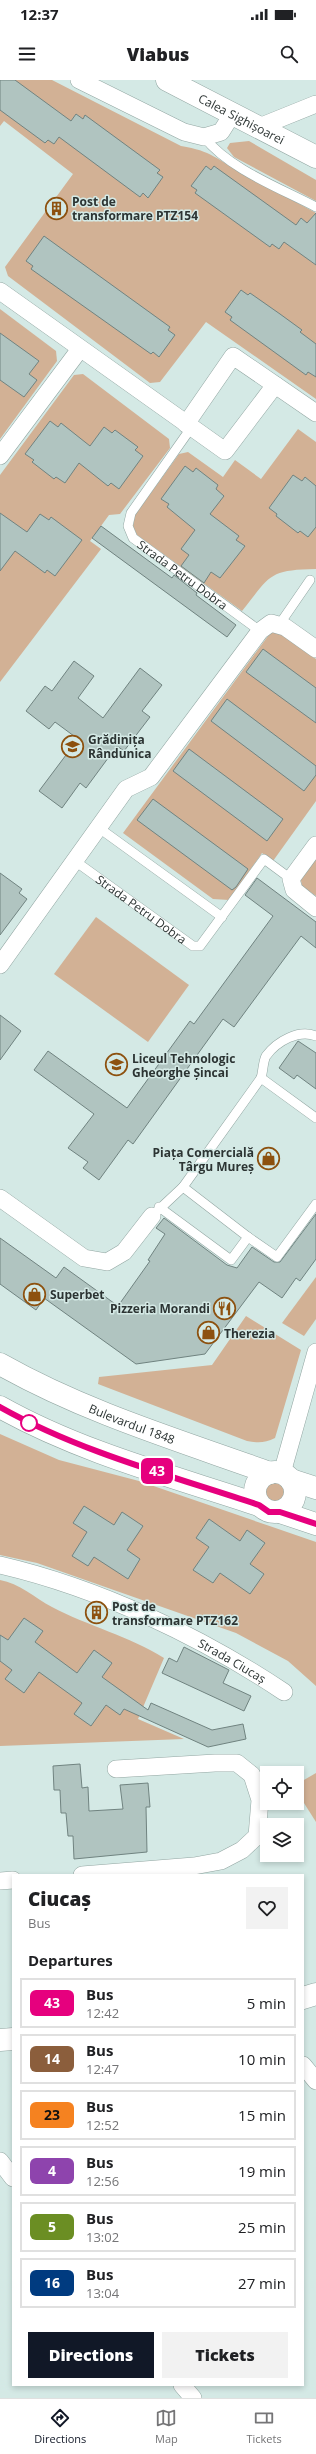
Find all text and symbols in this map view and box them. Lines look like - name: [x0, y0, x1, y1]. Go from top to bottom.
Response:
- text: 12:37: [20, 4, 59, 24]
- text: Viabus: [127, 42, 189, 66]
- icon: menu: [16, 43, 38, 65]
- icon: search: [278, 43, 300, 65]
- street label: Calea Sighișoarei: [196, 89, 288, 148]
- place label: Post de transformare PTZ154: [72, 193, 198, 224]
- building icon: Post de transformare PTZ154: [43, 195, 69, 221]
- street label: Strada Petru Dobra: [134, 536, 231, 613]
- place label: Grădinița Rândunica: [88, 731, 152, 762]
- school or university icon: Grădinița Rândunica: [60, 733, 86, 759]
- street label: Strada Petru Dobra: [93, 870, 190, 947]
- place label: Liceul Tehnologic Gheorghe Șincai: [132, 1050, 235, 1081]
- school or university icon: Liceul Tehnologic Gheorghe Șincai: [103, 1052, 129, 1078]
- place label: Piața Comercială Târgu Mureș: [153, 1144, 254, 1175]
- shop icon: Piața Comercială Târgu Mureș: [256, 1146, 282, 1172]
- shop icon: Superbet: [21, 1281, 47, 1307]
- place label: Superbet: [50, 1286, 105, 1303]
- restaurant icon: Pizzeria Morandi: [212, 1295, 238, 1321]
- place label: Pizzeria Morandi: [110, 1300, 210, 1317]
- shop icon: Therezia: [195, 1320, 221, 1346]
- place label: Therezia: [224, 1325, 275, 1342]
- street label: Bulevardul 1848: [86, 1399, 177, 1448]
- unlabelled marker: [20, 1414, 38, 1432]
- line badge: 43: [139, 1458, 175, 1484]
- text: 43: [149, 1461, 165, 1480]
- place label: Post de transformare PTZ162: [112, 1598, 238, 1629]
- building icon: Post de transformare PTZ162: [84, 1600, 110, 1626]
- street label: Strada Ciucaș: [195, 1634, 270, 1687]
- map controls: [260, 1766, 304, 1862]
- button: locate: [260, 1766, 304, 1810]
- button: layers: [260, 1818, 304, 1862]
- text: Ciucaș: [28, 1886, 91, 1912]
- button: heart: [246, 1887, 288, 1929]
- text: Bus: [28, 1914, 51, 1932]
- text: Departures: [28, 1950, 113, 1970]
- text: Bus: [86, 1984, 113, 2004]
- text: 43: [44, 1993, 60, 2012]
- text: 5 min: [247, 1993, 286, 2013]
- text: 12:42: [86, 2004, 119, 2022]
- text: Bus: [86, 2040, 113, 2060]
- text: 14: [44, 2049, 60, 2068]
- text: 10 min: [238, 2049, 286, 2069]
- text: 12:47: [86, 2060, 119, 2078]
- text: Bus: [86, 2096, 113, 2116]
- text: 23: [44, 2105, 60, 2124]
- text: 15 min: [238, 2105, 286, 2125]
- text: 12:52: [86, 2116, 119, 2134]
- text: Bus: [86, 2152, 113, 2172]
- text: 4: [48, 2161, 56, 2180]
- text: 19 min: [238, 2161, 286, 2181]
- text: 12:56: [86, 2172, 119, 2190]
- text: Bus: [86, 2208, 113, 2228]
- text: 5: [48, 2217, 56, 2236]
- text: 25 min: [238, 2217, 286, 2237]
- text: 13:02: [86, 2228, 119, 2246]
- text: Bus: [86, 2264, 113, 2284]
- text: 16: [44, 2273, 60, 2292]
- text: 27 min: [238, 2273, 286, 2293]
- text: 13:04: [86, 2284, 119, 2302]
- button: Directions: [28, 2332, 154, 2378]
- button: Tickets: [162, 2332, 288, 2378]
- tab: Directions: [34, 2407, 86, 2446]
- tab: Map: [155, 2407, 178, 2446]
- tab: Tickets: [246, 2407, 282, 2446]

